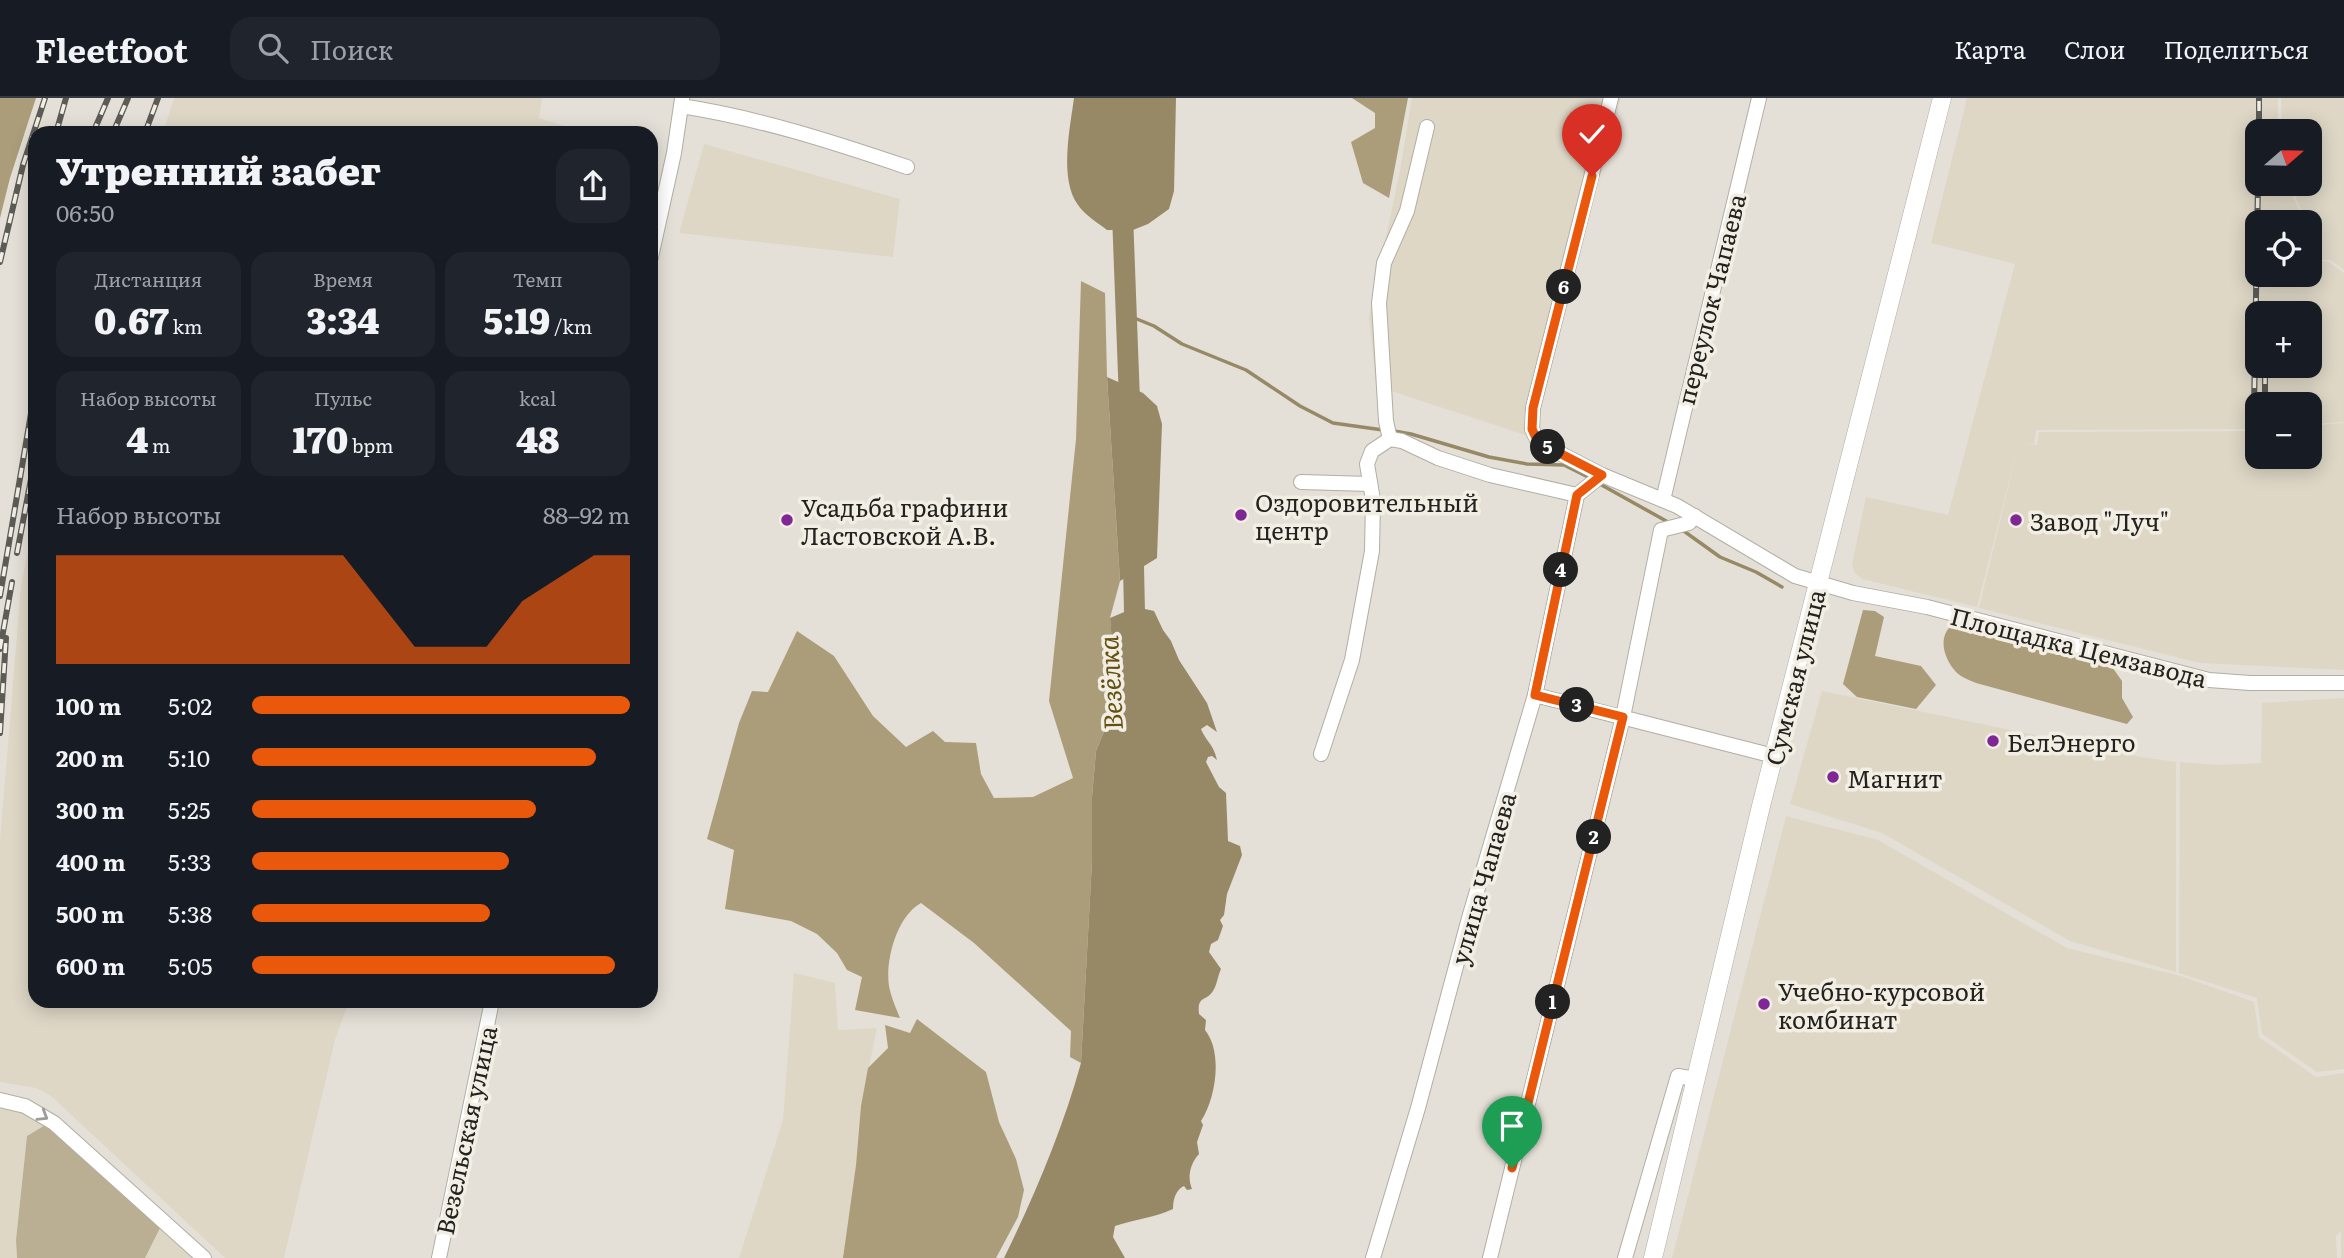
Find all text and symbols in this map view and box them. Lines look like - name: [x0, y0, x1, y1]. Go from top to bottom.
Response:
- search box: [230, 17, 720, 80]
- text: Fleetfoot: [35, 24, 188, 73]
- icon: search: [254, 29, 292, 67]
- text: Поиск: [310, 29, 393, 68]
- text: Карта: [1954, 31, 2026, 66]
- text: Слои: [2064, 31, 2125, 66]
- text: Поделиться: [2163, 31, 2309, 66]
- pin: [1562, 104, 1622, 176]
- icon: check: [1573, 115, 1611, 153]
- north arrow: [2245, 119, 2322, 196]
- map controls: [2245, 119, 2322, 469]
- text: Утренний забег: [56, 140, 381, 197]
- button: share: [556, 149, 630, 223]
- street label: переулок Чапаева: [1667, 190, 1753, 408]
- text: 06:50: [56, 195, 114, 229]
- button: locate: [2245, 210, 2322, 287]
- text: Дистанция: [94, 265, 202, 293]
- text: Время: [313, 265, 373, 293]
- text: Темп: [513, 265, 563, 293]
- pin: 6: [1546, 270, 1582, 304]
- text: 6: [1558, 272, 1569, 300]
- text: 0.67: [94, 293, 169, 345]
- text: 3:34: [306, 293, 380, 345]
- text: 5:19: [483, 293, 550, 345]
- button: +: [2245, 301, 2322, 378]
- text: km: [169, 312, 203, 340]
- text: /km: [550, 312, 592, 340]
- text: Набор высоты: [80, 384, 217, 412]
- text: Пульс: [314, 384, 372, 412]
- text: kcal: [519, 384, 556, 412]
- button: −: [2245, 392, 2322, 469]
- text: 4: [126, 412, 148, 464]
- text: 170: [293, 412, 348, 464]
- text: 48: [516, 412, 559, 464]
- pin: 5: [1530, 430, 1566, 464]
- text: m: [148, 431, 171, 459]
- text: bpm: [348, 431, 393, 459]
- text: 5: [1542, 432, 1553, 460]
- place label: Оздоровительный центр: [1255, 484, 1479, 547]
- place label: Усадьба графини Ластовской А.В.: [801, 489, 1008, 552]
- text: Набор высоты: [56, 497, 221, 531]
- text: 88–92 m: [543, 497, 630, 531]
- place label: Завод "Луч": [2030, 503, 2169, 538]
- marker: Оздоровительный центр: [1233, 507, 1249, 523]
- marker: Усадьба графини Ластовской А.В.: [779, 512, 795, 528]
- marker: Завод "Луч": [2008, 512, 2024, 528]
- pin: 4: [1544, 552, 1578, 588]
- text: 4: [1555, 555, 1566, 583]
- street label: Сумская улица: [1755, 585, 1833, 769]
- street label: Площадка Цемзавода: [1947, 597, 2211, 695]
- water label: Везёлка: [1087, 635, 1131, 731]
- text: 100 m: [56, 688, 121, 722]
- text: 5:02: [168, 688, 212, 722]
- pin: 3: [1560, 688, 1594, 722]
- text: 3: [1571, 690, 1582, 718]
- place label: БелЭнерго: [2007, 724, 2136, 759]
- marker: БелЭнерго: [1985, 733, 2001, 749]
- text: 200 m: [56, 740, 124, 774]
- text: 5:10: [168, 740, 210, 774]
- place label: Магнит: [1847, 760, 1943, 795]
- marker: Магнит: [1825, 769, 1841, 785]
- street label: улица Чапаева: [1441, 788, 1523, 968]
- text: 300 m: [56, 792, 125, 826]
- text: 5:25: [168, 792, 210, 826]
- pin: 2: [1576, 820, 1612, 854]
- text: 2: [1588, 822, 1599, 850]
- text: 400 m: [56, 844, 126, 878]
- text: 5:33: [168, 844, 211, 878]
- text: 500 m: [56, 896, 124, 930]
- text: 5:38: [168, 896, 212, 930]
- text: 600 m: [56, 948, 125, 982]
- text: 5:05: [168, 948, 212, 982]
- place label: Учебно-курсовой комбинат: [1778, 973, 1985, 1036]
- pin: 1: [1536, 984, 1570, 1020]
- text: 1: [1549, 987, 1556, 1015]
- marker: Учебно-курсовой комбинат: [1756, 996, 1772, 1012]
- street label: Везельская улица: [426, 1022, 504, 1238]
- pin: [1482, 1096, 1542, 1168]
- icon: arrive: [1493, 1107, 1531, 1145]
- one-way arrow: [35, 1108, 48, 1121]

